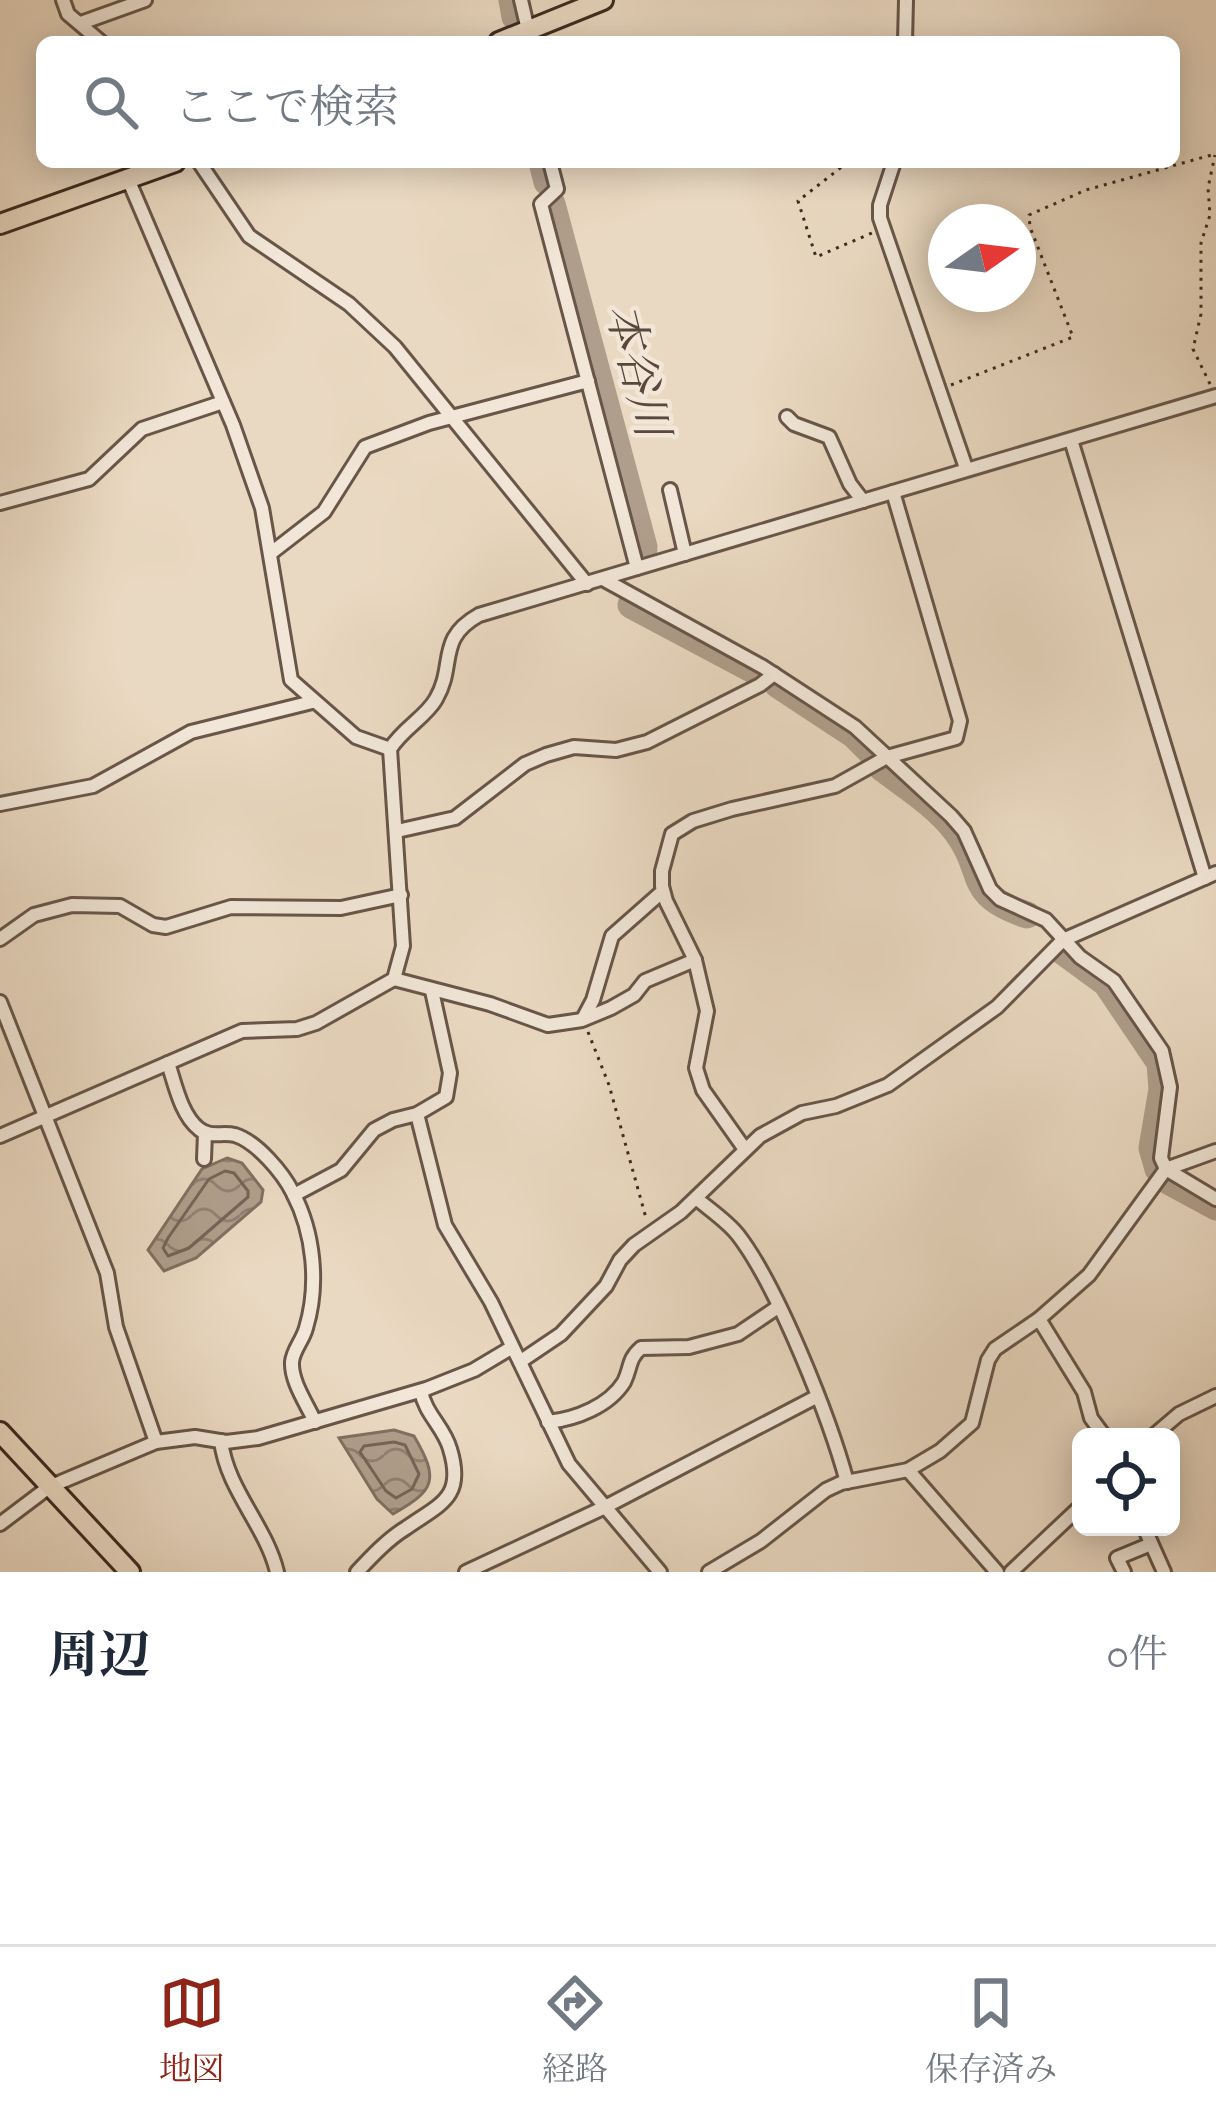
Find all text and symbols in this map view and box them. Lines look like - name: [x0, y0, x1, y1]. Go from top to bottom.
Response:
- search box: [36, 36, 1180, 168]
- icon: search: [78, 69, 144, 135]
- text: ここで検索: [174, 79, 399, 134]
- north arrow: [928, 204, 1036, 312]
- water label: 本谷川: [595, 298, 682, 447]
- map controls: [1072, 1428, 1180, 1536]
- button: locate: [1072, 1428, 1180, 1536]
- text: 周辺: [48, 1624, 150, 1686]
- text: 0件: [1106, 1630, 1168, 1678]
- tab: 地図: [159, 1970, 225, 2089]
- tab: 経路: [542, 1970, 608, 2089]
- tab: 保存済み: [925, 1970, 1057, 2089]

